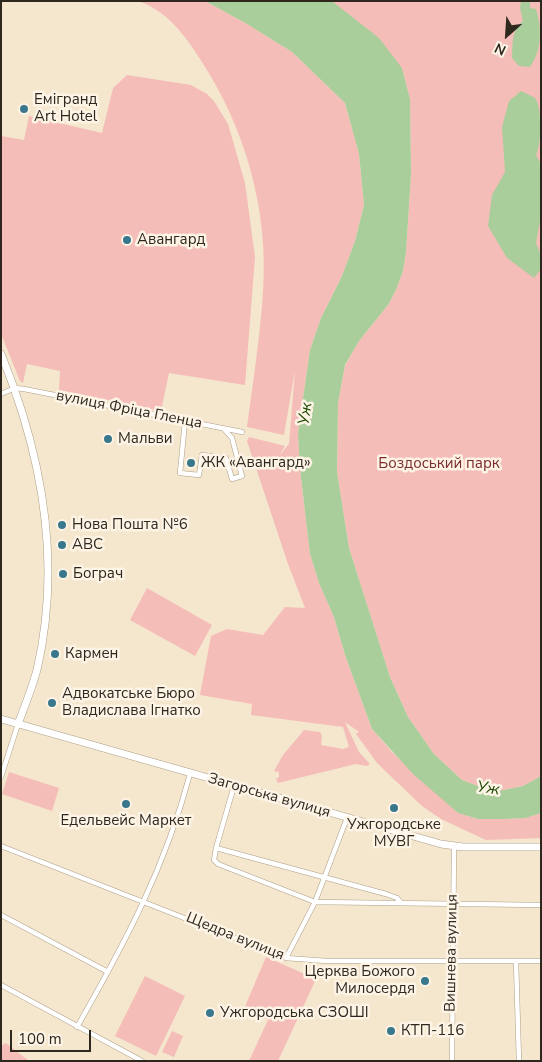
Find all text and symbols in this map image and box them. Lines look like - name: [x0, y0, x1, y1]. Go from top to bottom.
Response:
- north arrow: [482, 10, 532, 60]
- text: N: [491, 38, 509, 60]
- place label: Емігранд Art Hotel: [34, 91, 97, 126]
- marker: Емігранд Art Hotel: [18, 103, 30, 115]
- place label: Авангард: [137, 231, 205, 249]
- marker: Авангард: [121, 234, 133, 246]
- street label: вулиця Фріца Гленца: [54, 387, 204, 433]
- water label: Уж: [295, 401, 317, 427]
- place label: Мальви: [118, 430, 173, 448]
- marker: Мальви: [102, 433, 114, 445]
- place label: ЖК «Авангард»: [201, 454, 311, 472]
- park label: Боздоський парк: [378, 455, 500, 473]
- marker: ЖК «Авангард»: [185, 457, 197, 469]
- place label: Нова Пошта №6: [72, 516, 188, 534]
- marker: Нова Пошта №6: [56, 519, 68, 531]
- place label: ABC: [72, 536, 103, 554]
- marker: ABC: [56, 539, 68, 551]
- place label: Бограч: [73, 565, 123, 583]
- marker: Бограч: [57, 568, 69, 580]
- place label: Кармен: [65, 645, 118, 663]
- marker: Кармен: [49, 648, 61, 660]
- place label: Адвокатське Бюро Владислава Ігнатко: [62, 685, 201, 720]
- marker: Адвокатське Бюро Владислава Ігнатко: [46, 697, 58, 709]
- street label: Загорська вулиця: [206, 770, 332, 822]
- water label: Уж: [475, 778, 501, 800]
- marker: Едельвейс Маркет: [120, 798, 132, 810]
- marker: Ужгородське МУВГ: [388, 802, 400, 814]
- place label: Едельвейс Маркет: [61, 812, 191, 830]
- place label: Ужгородське МУВГ: [347, 816, 441, 851]
- street label: Вишнева вулиця: [442, 894, 462, 1012]
- street label: Щедра вулиця: [183, 909, 287, 965]
- place label: Церква Божого Милосердя: [304, 963, 415, 998]
- marker: Церква Божого Милосердя: [419, 975, 431, 987]
- place label: Ужгородська СЗОШІ: [220, 1004, 369, 1022]
- marker: Ужгородська СЗОШІ: [204, 1007, 216, 1019]
- scale bar: [12, 1020, 94, 1052]
- place label: КТП-116: [401, 1022, 464, 1040]
- marker: КТП-116: [385, 1025, 397, 1037]
- text: 100 m: [18, 1029, 62, 1049]

